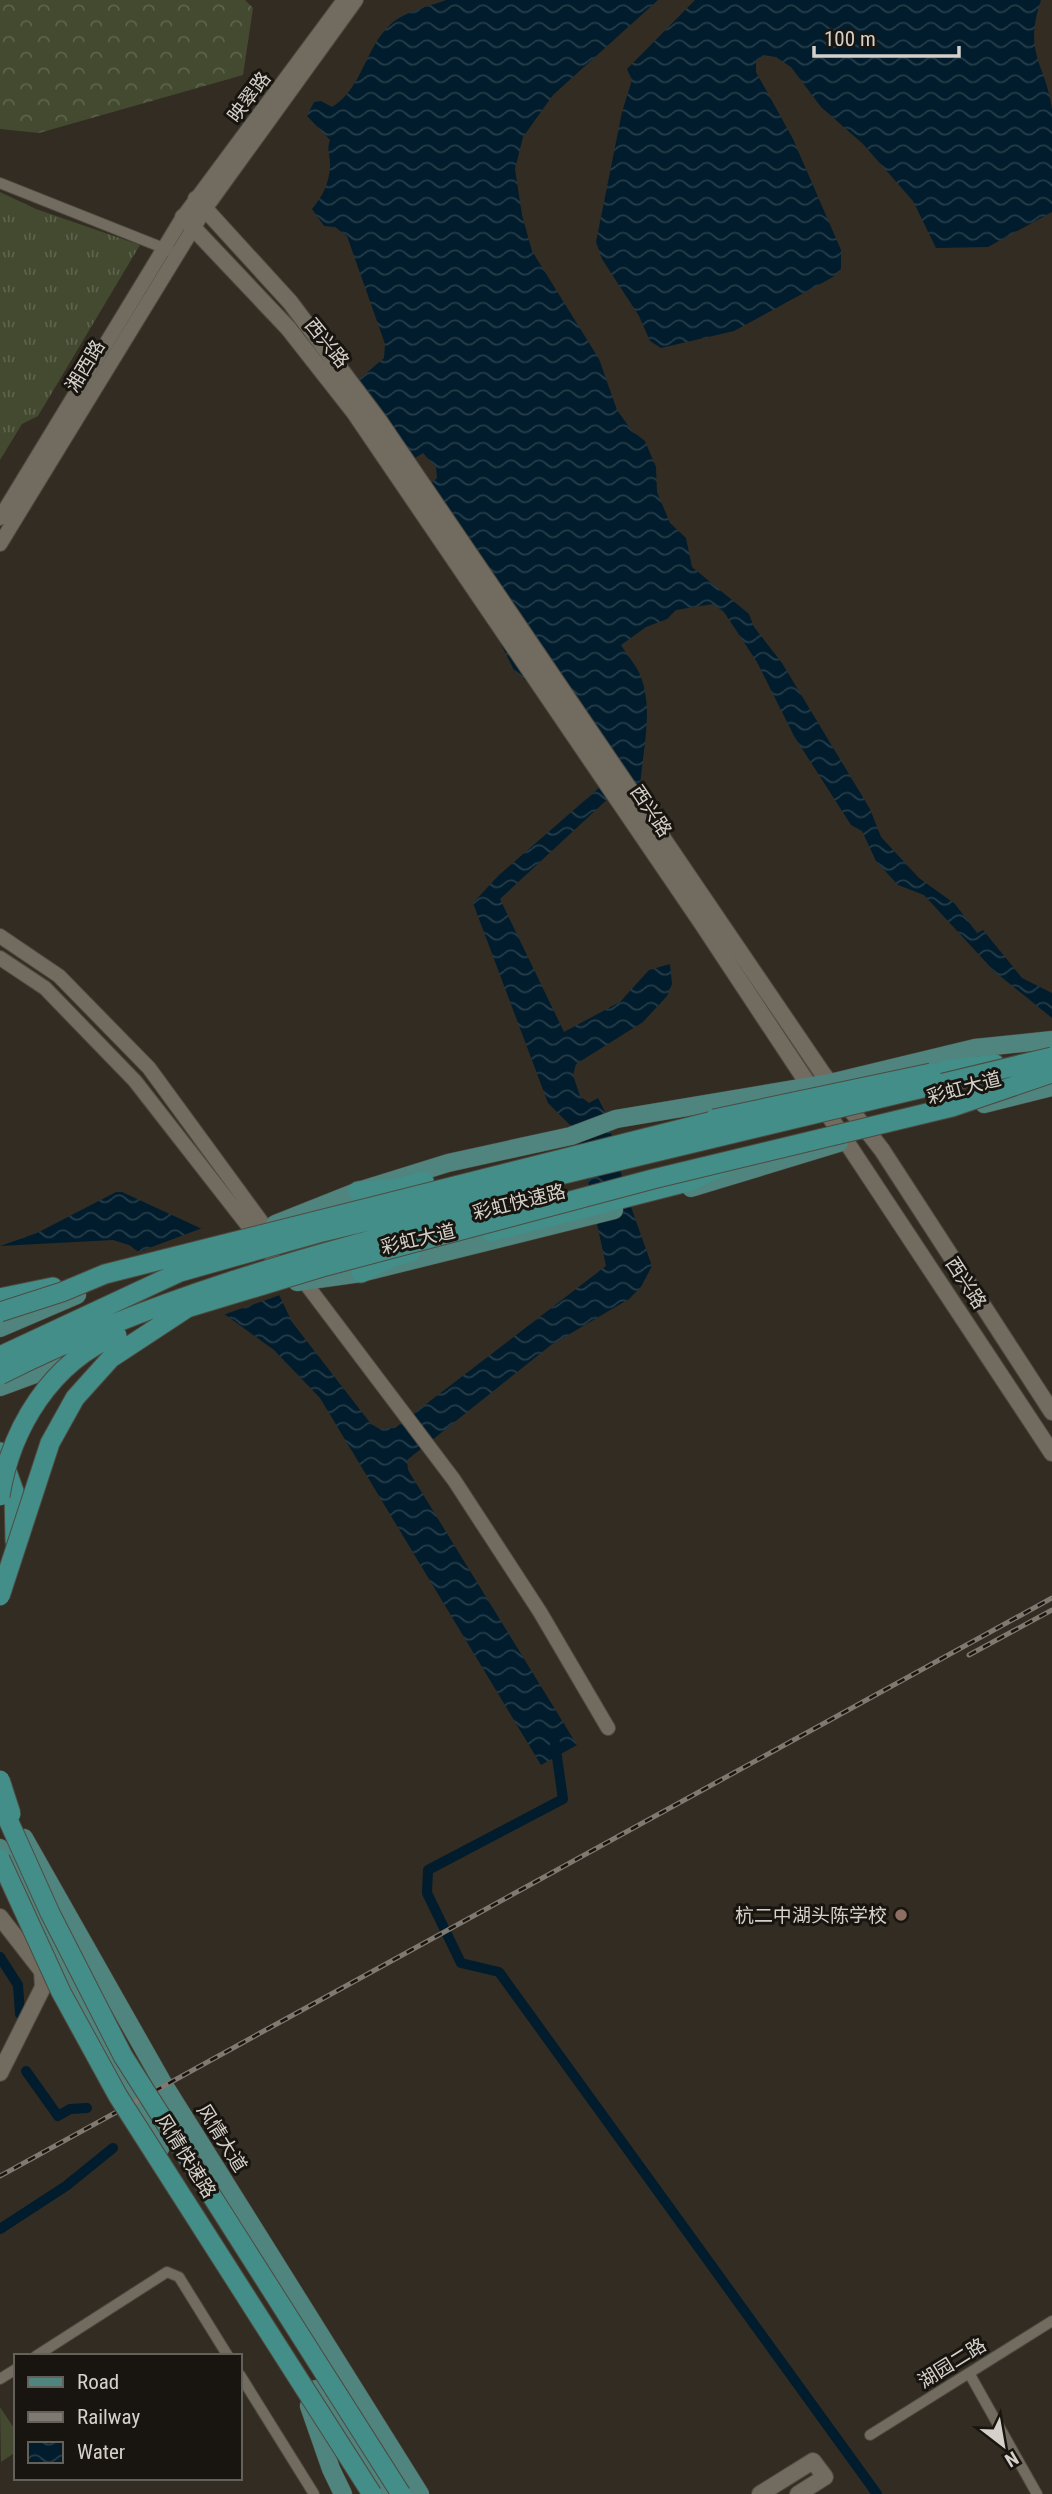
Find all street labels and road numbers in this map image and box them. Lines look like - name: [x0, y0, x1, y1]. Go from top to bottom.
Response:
- street label: 映翠路: [223, 67, 275, 127]
- street label: 西兴路: [300, 314, 354, 372]
- street label: 湘西路: [60, 336, 110, 396]
- street label: 西兴路: [626, 781, 676, 841]
- street label: 彩虹大道: [924, 1067, 1004, 1109]
- street label: 彩虹快速路: [470, 1179, 568, 1225]
- street label: 彩虹大道: [378, 1219, 458, 1259]
- street label: 西兴路: [941, 1253, 991, 1313]
- street label: 风情大道: [192, 2100, 252, 2176]
- street label: 风情快速路: [151, 2110, 221, 2202]
- street label: 湖园二路: [914, 2333, 990, 2393]

